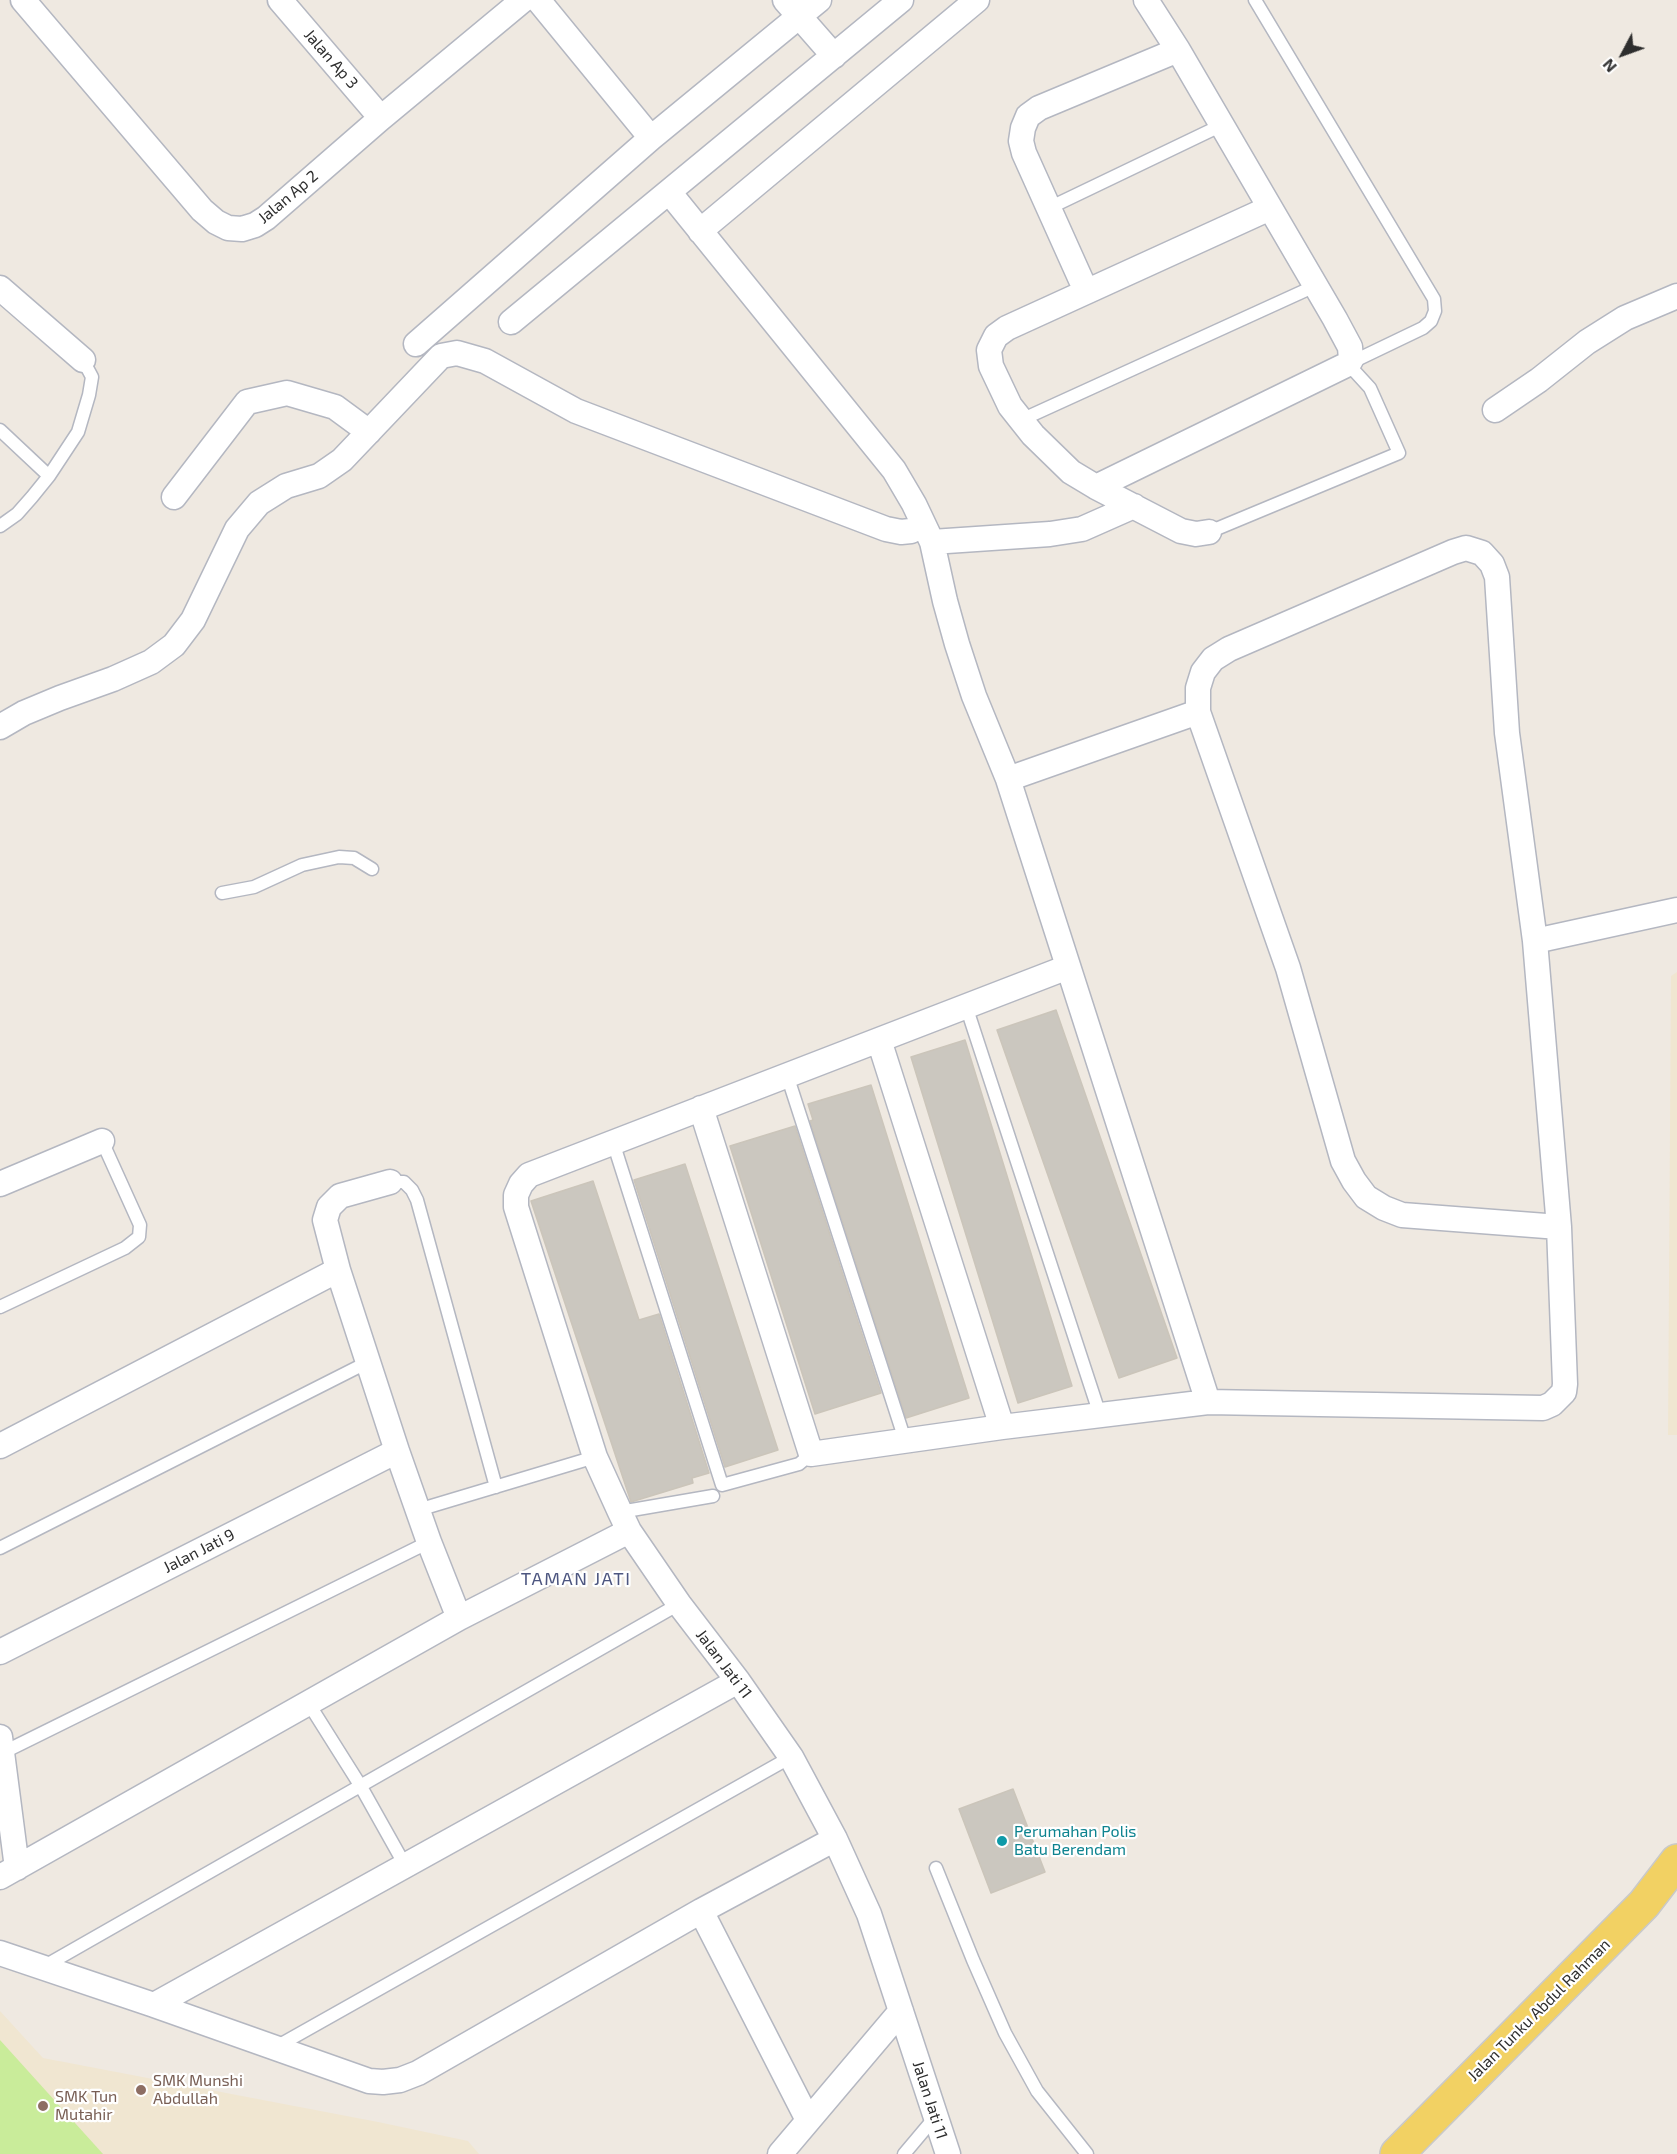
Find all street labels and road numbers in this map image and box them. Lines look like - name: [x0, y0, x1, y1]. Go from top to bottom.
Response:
- street label: Jalan Ap 3: [300, 25, 362, 93]
- street label: Jalan Ap 2: [254, 166, 322, 228]
- street label: Jalan Jati 9: [160, 1525, 238, 1577]
- street label: Jalan Jati 11: [692, 1626, 756, 1702]
- street label: Jalan Tunku Abdul Rahman: [1464, 1935, 1614, 2085]
- street label: Jalan Jati 11: [908, 2058, 952, 2142]

